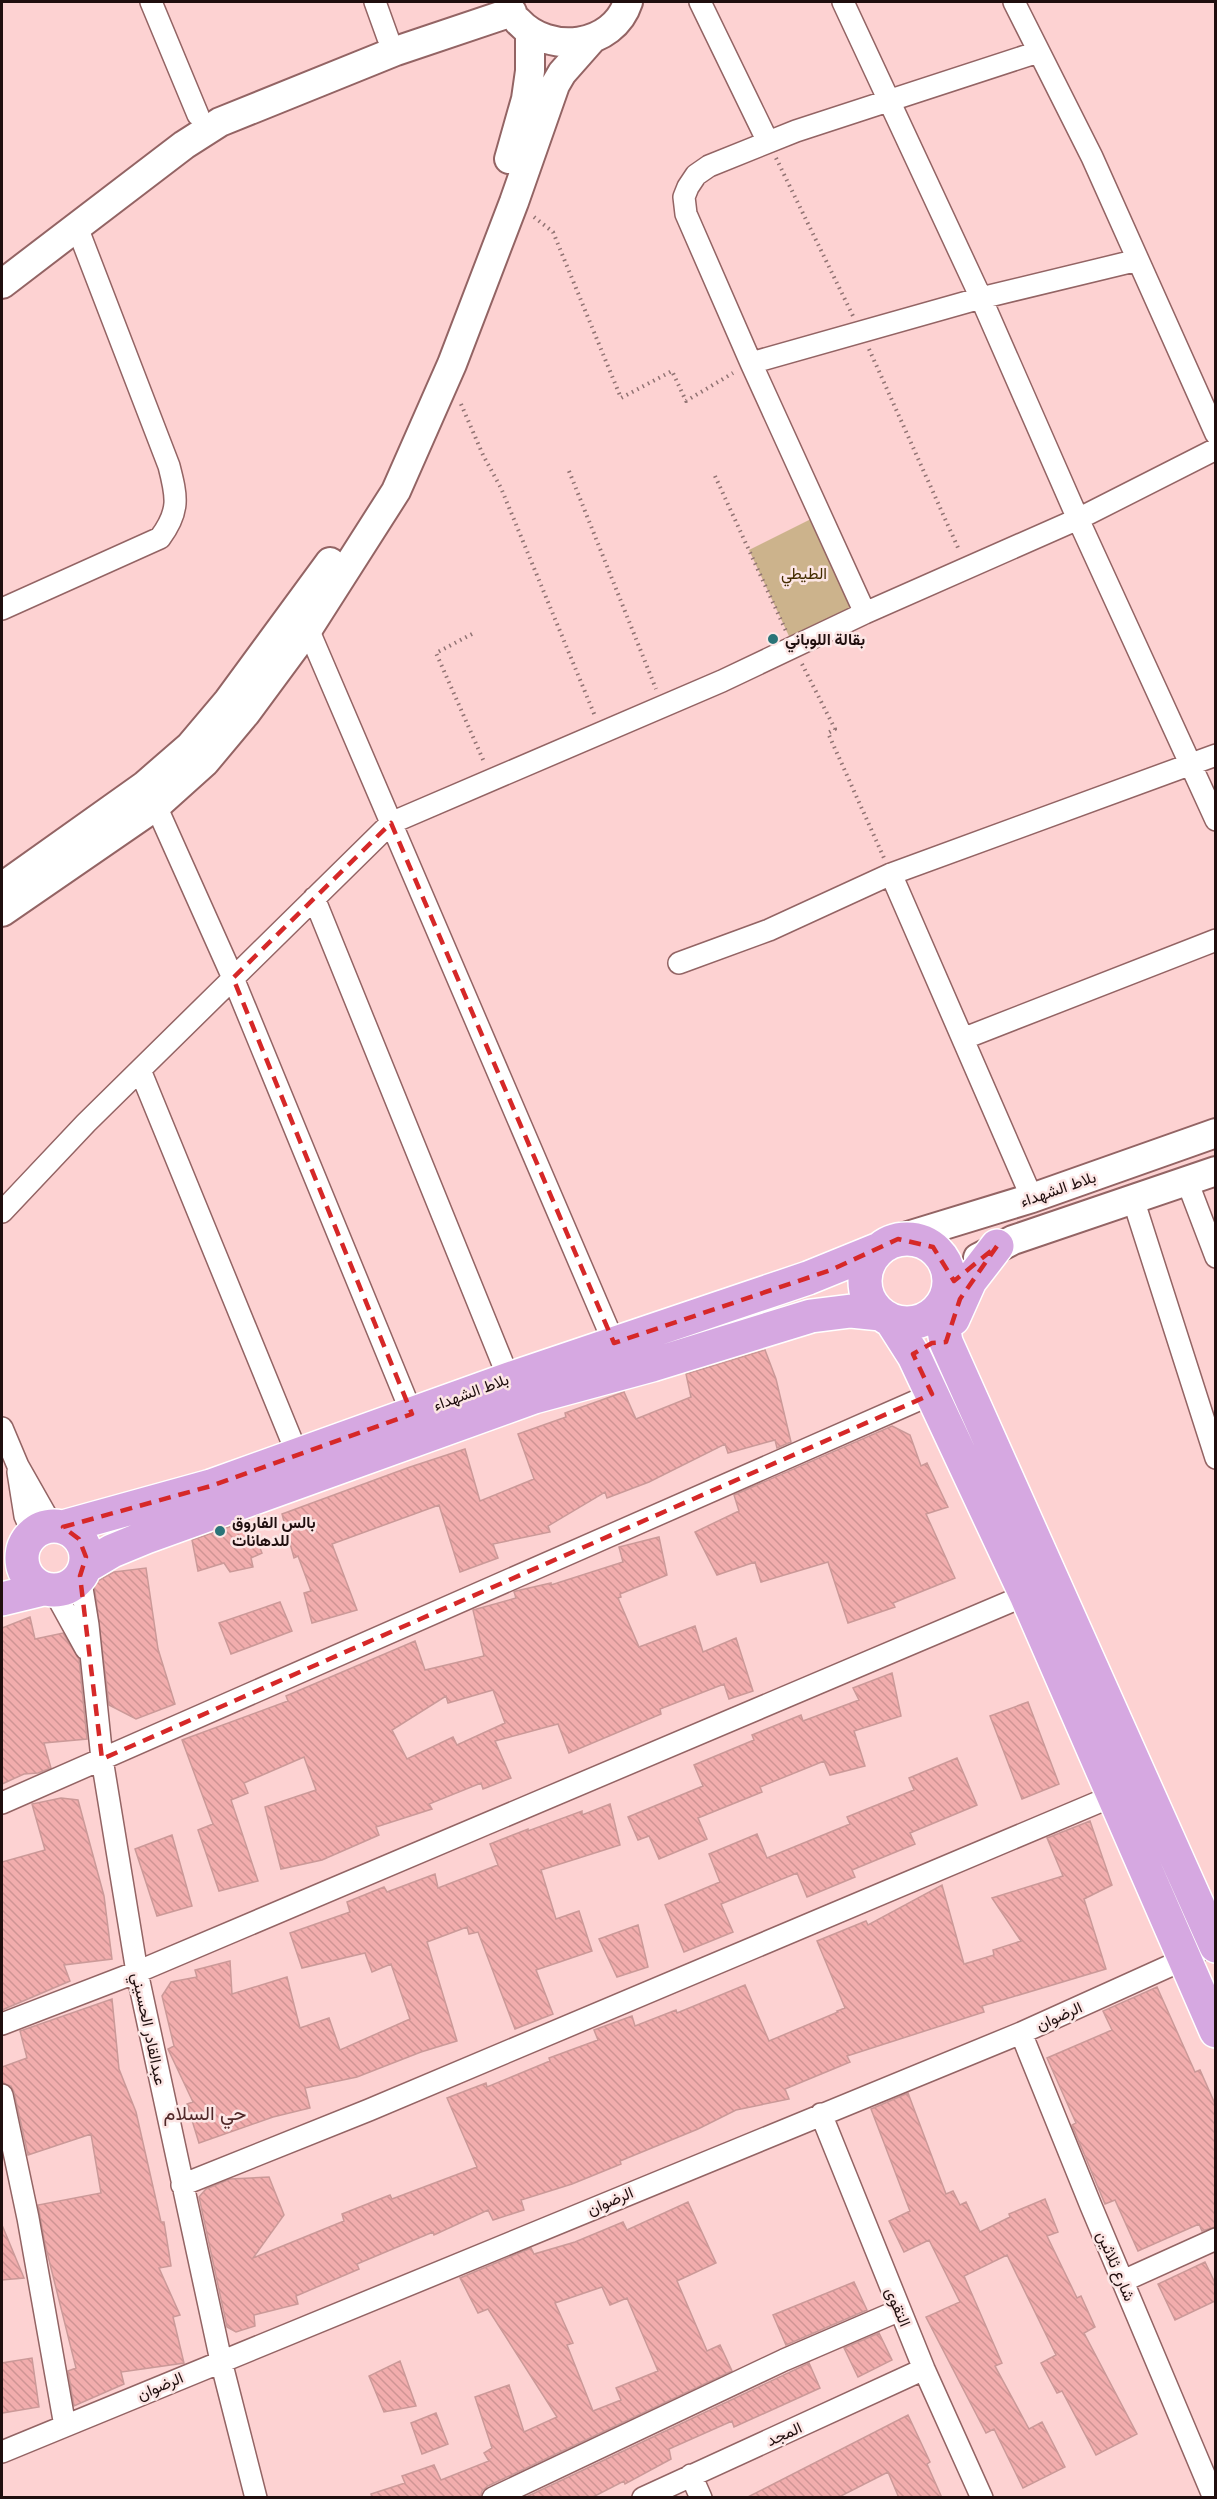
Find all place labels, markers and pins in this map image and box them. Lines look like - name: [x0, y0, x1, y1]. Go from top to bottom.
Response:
- place label: بقالة اللوباني: [785, 630, 865, 653]
- marker: بقالة اللوباني: [766, 632, 780, 646]
- place label: بالس الفاروق للدهانات: [232, 1513, 316, 1550]
- marker: بالس الفاروق للدهانات: [213, 1524, 227, 1538]

